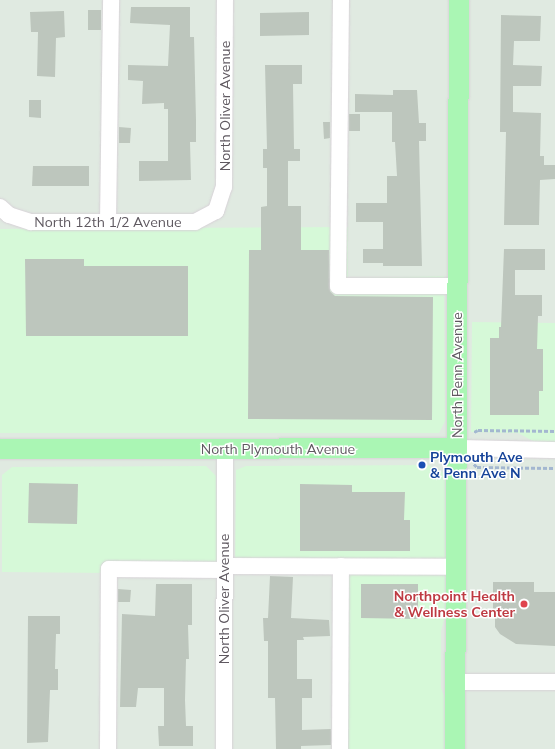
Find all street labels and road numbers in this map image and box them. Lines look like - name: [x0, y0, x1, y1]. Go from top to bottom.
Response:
- street label: North Oliver Avenue: [217, 41, 233, 171]
- street label: North 12th 1/2 Avenue: [34, 214, 182, 230]
- street label: North Penn Avenue: [449, 312, 465, 438]
- street label: North Plymouth Avenue: [201, 441, 355, 457]
- street label: North Oliver Avenue: [216, 534, 232, 664]

